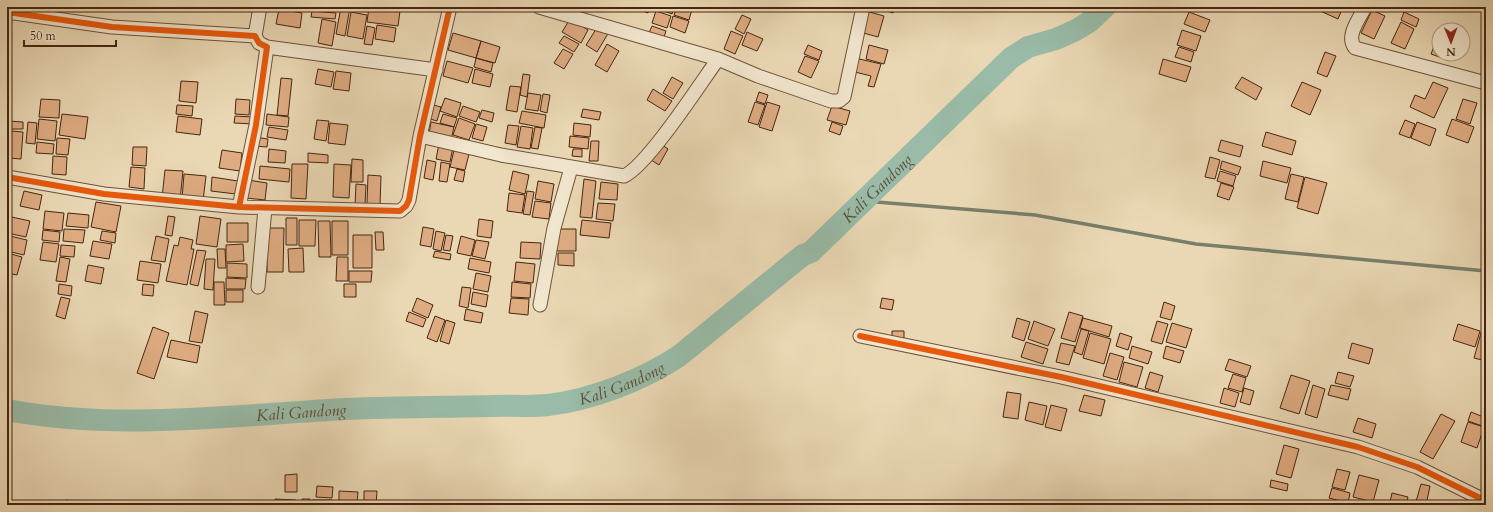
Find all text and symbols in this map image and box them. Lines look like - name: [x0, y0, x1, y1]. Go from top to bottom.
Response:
- scale bar: [24, 22, 116, 48]
- north arrow: [1431, 22, 1471, 62]
- text: 50 m: [30, 28, 57, 44]
- text: N: [1446, 44, 1456, 59]
- water label: Kali Gandong: [837, 149, 918, 228]
- water label: Kali Gandong: [577, 357, 670, 411]
- water label: Kali Gandong: [255, 399, 348, 427]

